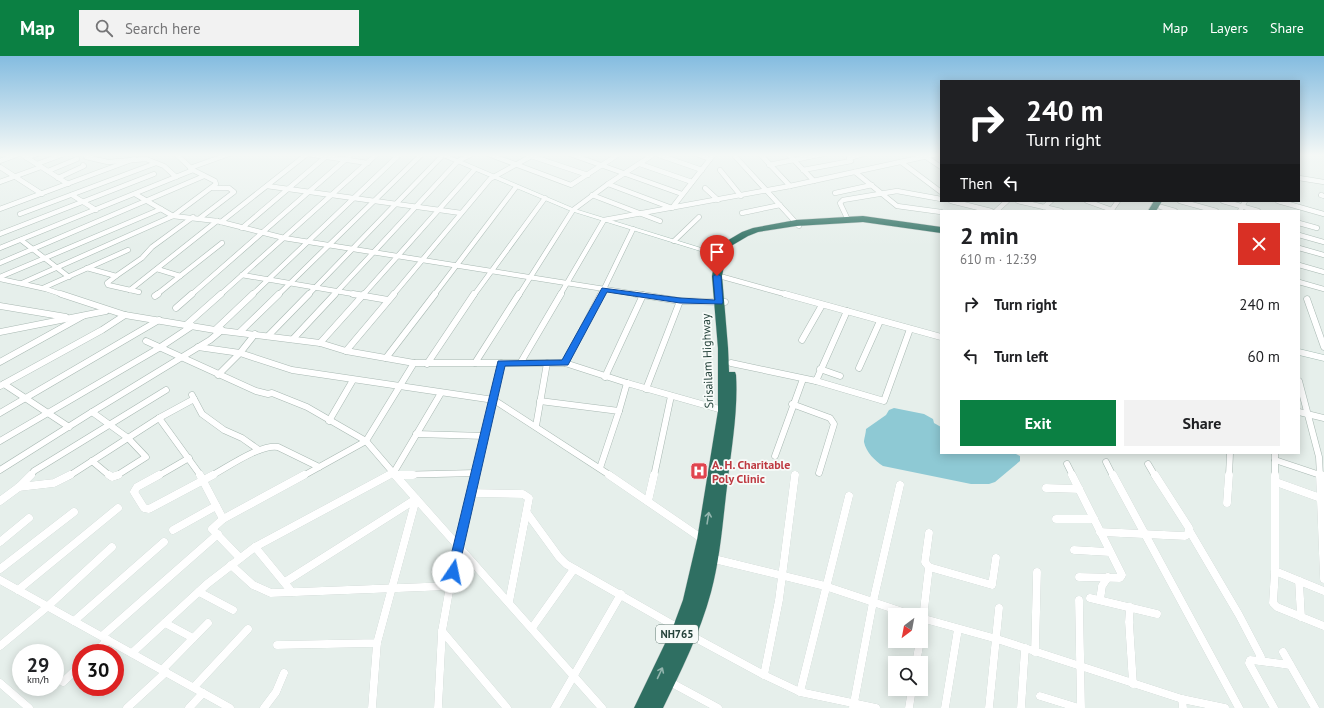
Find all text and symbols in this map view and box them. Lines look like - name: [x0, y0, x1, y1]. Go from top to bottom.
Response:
- search box: [79, 10, 359, 46]
- text: Map: [20, 16, 55, 40]
- icon: search: [93, 17, 115, 39]
- text: Search here: [125, 19, 201, 38]
- text: Map: [1162, 19, 1188, 37]
- text: Layers: [1210, 19, 1248, 37]
- text: Share: [1270, 19, 1304, 37]
- text: 240 m: [1026, 92, 1103, 129]
- icon: right: [960, 96, 1012, 148]
- text: Turn right: [1026, 128, 1101, 151]
- icon: left: [1000, 172, 1022, 194]
- text: Then: [960, 174, 992, 193]
- text: 2 min: [960, 220, 1019, 251]
- button: close: [1238, 223, 1280, 265]
- pin: [700, 235, 734, 276]
- icon: arrive: [706, 241, 728, 263]
- text: 610 m · 12:39: [960, 251, 1037, 268]
- icon: right: [960, 293, 982, 315]
- text: Turn right: [994, 295, 1057, 314]
- text: 240 m: [1239, 295, 1280, 314]
- street label: Srisailam Highway: [698, 313, 716, 409]
- icon: left: [960, 345, 982, 367]
- text: Turn left: [994, 347, 1048, 366]
- text: 60 m: [1247, 347, 1280, 366]
- button: Exit: [960, 400, 1116, 446]
- button: Share: [1124, 400, 1280, 446]
- place label: A. H. Charitable Poly Clinic: [712, 457, 790, 486]
- hospital icon: A. H. Charitable Poly Clinic: [689, 461, 709, 481]
- one-way arrow: [704, 511, 712, 524]
- position arrow: [432, 551, 474, 593]
- north arrow: [888, 608, 928, 648]
- map controls: [888, 608, 928, 696]
- road number: NH765: [656, 625, 698, 643]
- speed limit sign: 30: [72, 644, 124, 696]
- text: 29: [27, 652, 49, 678]
- button: search: [888, 656, 928, 696]
- one-way arrow: [657, 668, 664, 680]
- text: km/h: [27, 673, 49, 686]

